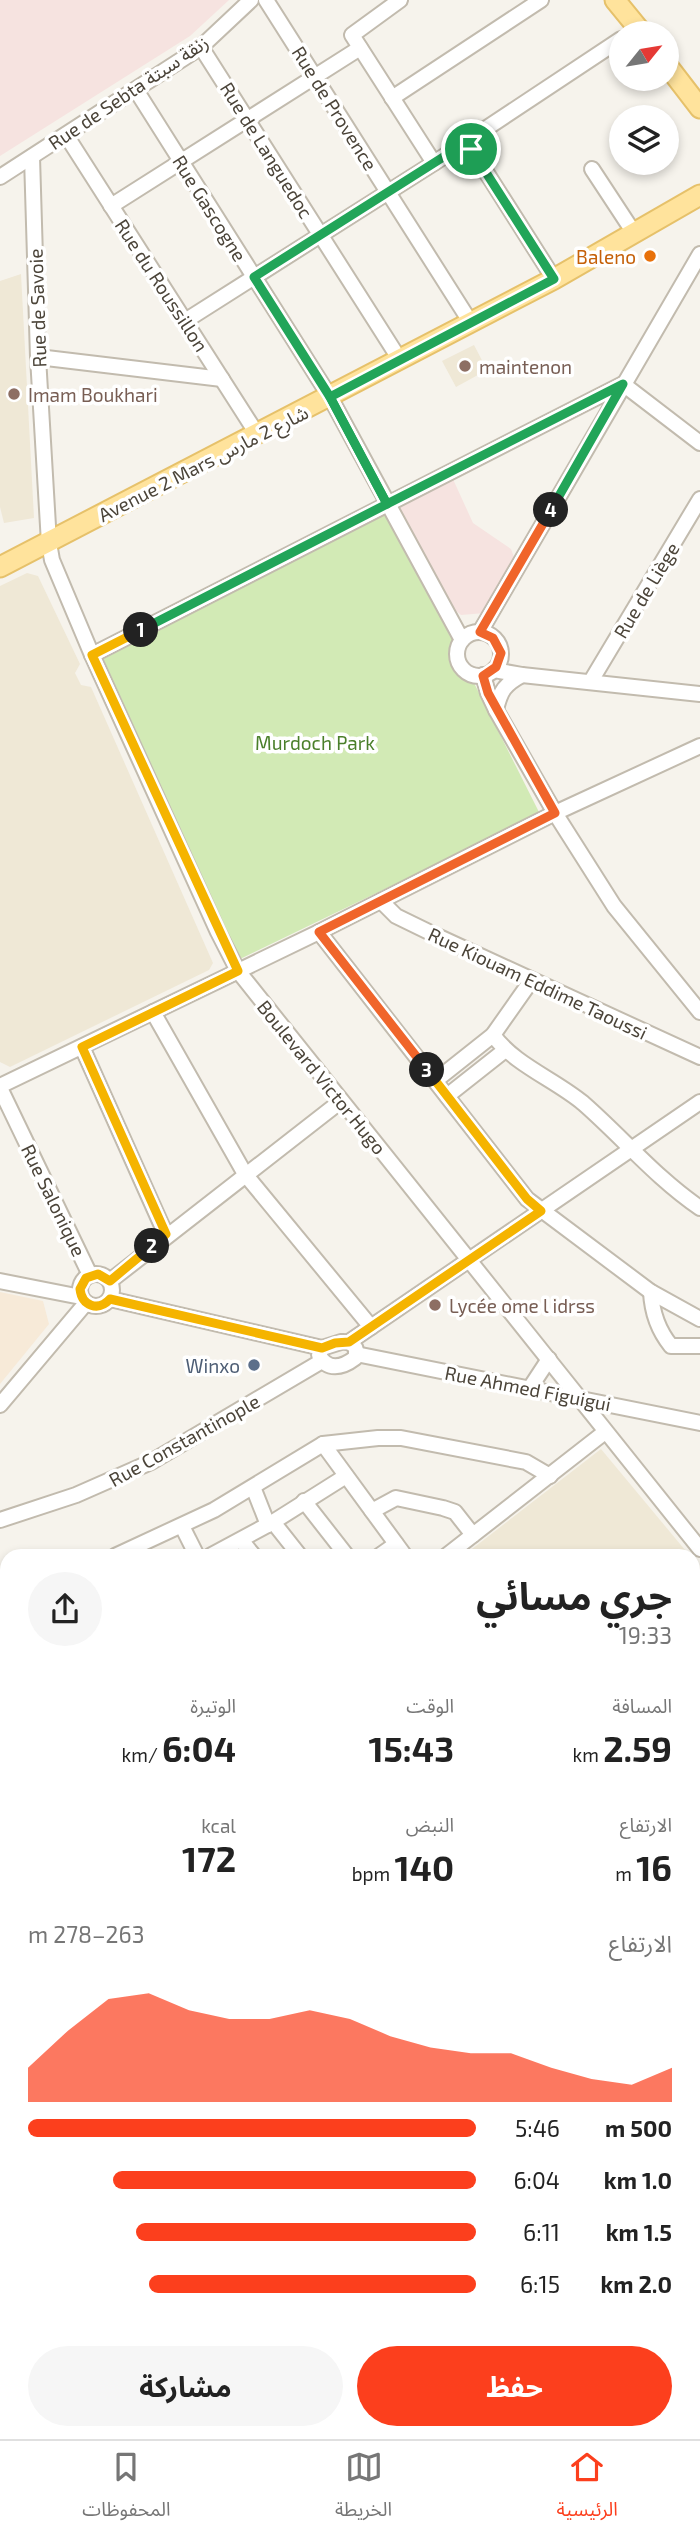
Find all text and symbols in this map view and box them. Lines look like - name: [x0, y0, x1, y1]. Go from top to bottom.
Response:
- north arrow: [609, 21, 679, 91]
- map controls: [609, 21, 679, 175]
- street label: Rue de Sebta زنقة سبتة: [44, 30, 213, 155]
- street label: Rue de Provence: [288, 42, 382, 174]
- street label: Rue de Languedoc: [216, 78, 318, 222]
- button: layers: [609, 105, 679, 175]
- pin: [441, 119, 501, 179]
- icon: arrive: [452, 130, 490, 168]
- street label: Rue Gascogne: [168, 151, 252, 265]
- street label: Rue du Roussillon: [111, 214, 213, 356]
- place label: Baleno: [576, 245, 636, 268]
- street label: Rue de Savoie: [23, 248, 51, 368]
- marker: Baleno: [642, 248, 658, 264]
- place label: maintenon: [479, 355, 572, 378]
- marker: maintenon: [457, 358, 473, 374]
- place label: Imam Boukhari: [28, 383, 158, 406]
- marker: Imam Boukhari: [6, 386, 22, 402]
- street label: Avenue 2 Mars شارع 2 مارس: [94, 400, 313, 529]
- pin: 4: [534, 492, 568, 528]
- text: 4: [544, 498, 557, 521]
- street label: Rue de Liège: [608, 538, 684, 642]
- pin: 1: [124, 612, 158, 648]
- text: 1: [136, 618, 145, 641]
- park label: Murdoch Park: [255, 731, 375, 754]
- street label: Rue Kiouam Eddime Taoussi: [425, 922, 651, 1044]
- street label: Boulevard Victor Hugo: [253, 995, 391, 1159]
- pin: 3: [410, 1052, 444, 1088]
- text: 3: [421, 1058, 432, 1081]
- street label: Rue Salonique: [17, 1140, 91, 1260]
- pin: 2: [134, 1228, 170, 1264]
- text: 2: [146, 1234, 157, 1257]
- place label: Lycée ome l idrss: [449, 1294, 595, 1317]
- marker: Lycée ome l idrss: [427, 1297, 443, 1313]
- place label: Winxo: [186, 1354, 240, 1377]
- marker: Winxo: [246, 1357, 262, 1373]
- street label: Rue Ahmed Figuigui: [443, 1361, 613, 1415]
- street label: Rue Constantinople: [105, 1389, 263, 1491]
- button: share: [28, 1572, 102, 1646]
- text: جري مسائي: [476, 1572, 672, 1618]
- text: 19:33: [619, 1621, 672, 1649]
- text: الوتيرة: [190, 1694, 236, 1717]
- text: الوقت: [406, 1694, 454, 1717]
- text: المسافة: [612, 1694, 672, 1717]
- text: 6:04: [162, 1727, 236, 1769]
- text: 15:43: [368, 1727, 454, 1769]
- text: 2.59: [603, 1727, 672, 1769]
- text: /km: [122, 1743, 162, 1766]
- text: km: [573, 1743, 603, 1766]
- text: النبض: [406, 1813, 454, 1836]
- text: الارتفاع: [620, 1813, 672, 1836]
- text: kcal: [201, 1814, 236, 1837]
- text: 172: [182, 1837, 236, 1879]
- text: 140: [394, 1846, 454, 1888]
- text: 16: [636, 1846, 672, 1888]
- text: bpm: [352, 1862, 394, 1885]
- text: m: [615, 1862, 636, 1885]
- text: 263–278 m: [28, 1920, 144, 1948]
- text: الارتفاع: [609, 1929, 672, 1957]
- text: 5:46: [515, 2114, 560, 2142]
- text: 500 m: [605, 2114, 672, 2142]
- text: 6:04: [513, 2166, 560, 2194]
- text: 1.0 km: [604, 2166, 672, 2194]
- text: 6:11: [523, 2218, 560, 2246]
- text: 1.5 km: [606, 2218, 672, 2246]
- text: 6:15: [520, 2270, 560, 2298]
- text: 2.0 km: [600, 2270, 672, 2298]
- button: مشاركة: [28, 2346, 343, 2426]
- button: حفظ: [357, 2346, 672, 2426]
- tab: المحفوظات: [82, 2448, 170, 2530]
- tab: الخريطة: [335, 2448, 392, 2530]
- tab: الرئيسية: [557, 2448, 618, 2530]

